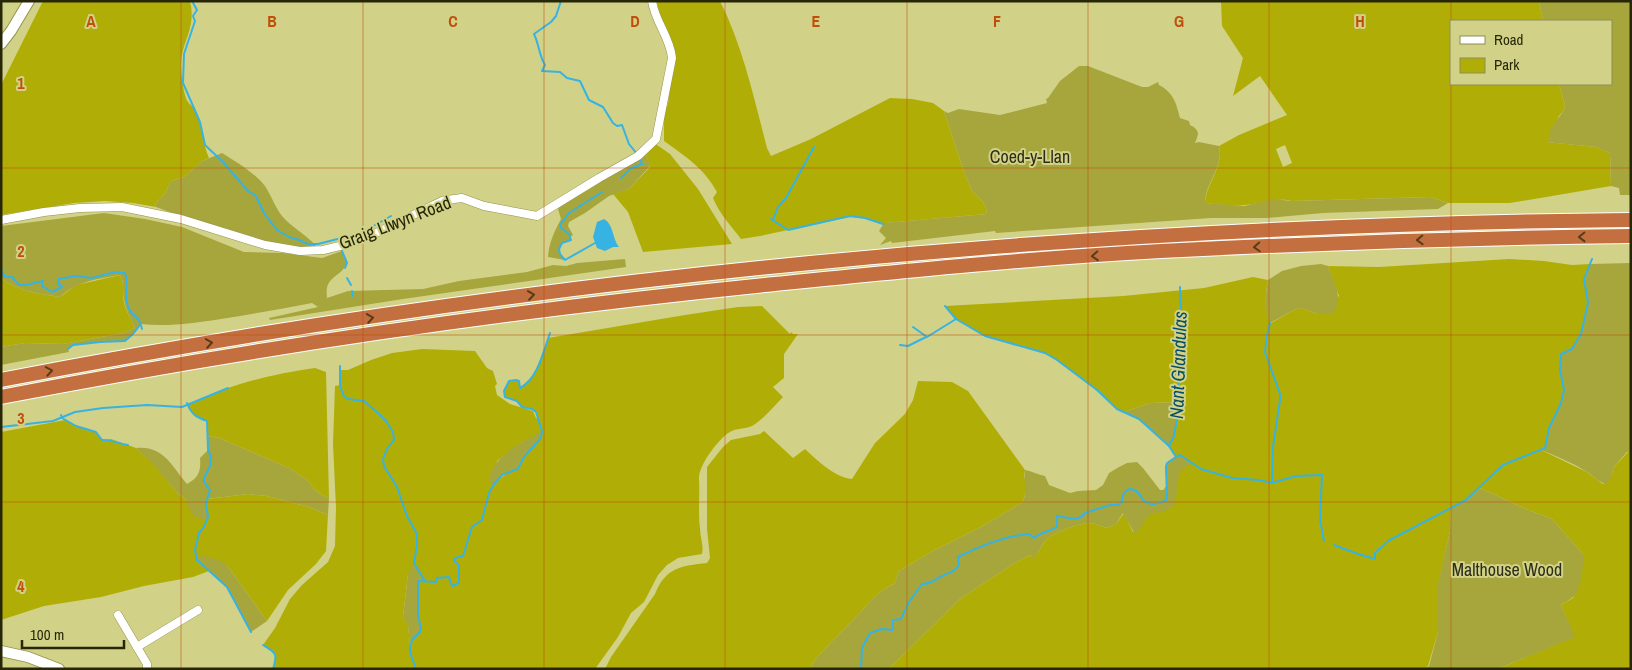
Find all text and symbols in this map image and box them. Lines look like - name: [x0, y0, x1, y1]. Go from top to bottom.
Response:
- text: A: [86, 10, 96, 32]
- text: B: [267, 10, 277, 32]
- text: C: [448, 10, 458, 32]
- text: D: [630, 10, 640, 32]
- text: E: [812, 10, 821, 32]
- text: F: [993, 10, 1001, 32]
- text: G: [1174, 10, 1184, 32]
- text: H: [1355, 10, 1365, 32]
- legend: [1450, 20, 1612, 85]
- text: Road: [1494, 29, 1523, 50]
- text: Park: [1494, 54, 1520, 75]
- text: 1: [17, 72, 25, 94]
- park label: Coed-y-Llan: [990, 144, 1070, 169]
- street label: Graig Llwyn Road: [335, 190, 454, 255]
- one-way arrow: [1578, 232, 1586, 242]
- one-way arrow: [1415, 235, 1423, 245]
- text: 2: [17, 240, 25, 262]
- one-way arrow: [1253, 241, 1261, 252]
- one-way arrow: [1091, 250, 1099, 261]
- one-way arrow: [527, 290, 535, 301]
- water label: Nant Glandulas: [1163, 311, 1193, 419]
- one-way arrow: [365, 313, 374, 323]
- one-way arrow: [205, 339, 214, 349]
- one-way arrow: [45, 367, 54, 377]
- text: 3: [17, 407, 25, 429]
- park label: Malthouse Wood: [1452, 557, 1562, 582]
- text: 4: [17, 575, 25, 597]
- scale bar: [22, 618, 125, 650]
- text: 100 m: [30, 624, 64, 645]

